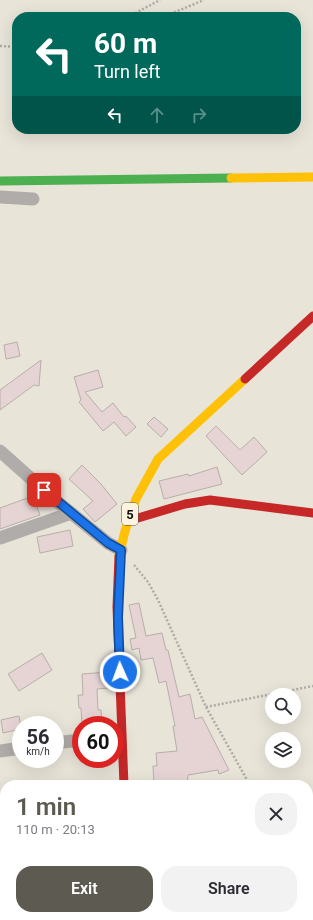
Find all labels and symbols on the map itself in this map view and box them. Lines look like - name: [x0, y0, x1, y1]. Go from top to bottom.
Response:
- pin: [27, 473, 61, 507]
- road number: 5: [122, 503, 138, 525]
- position arrow: [99, 651, 141, 693]
- speed limit sign: 60: [72, 716, 124, 768]

